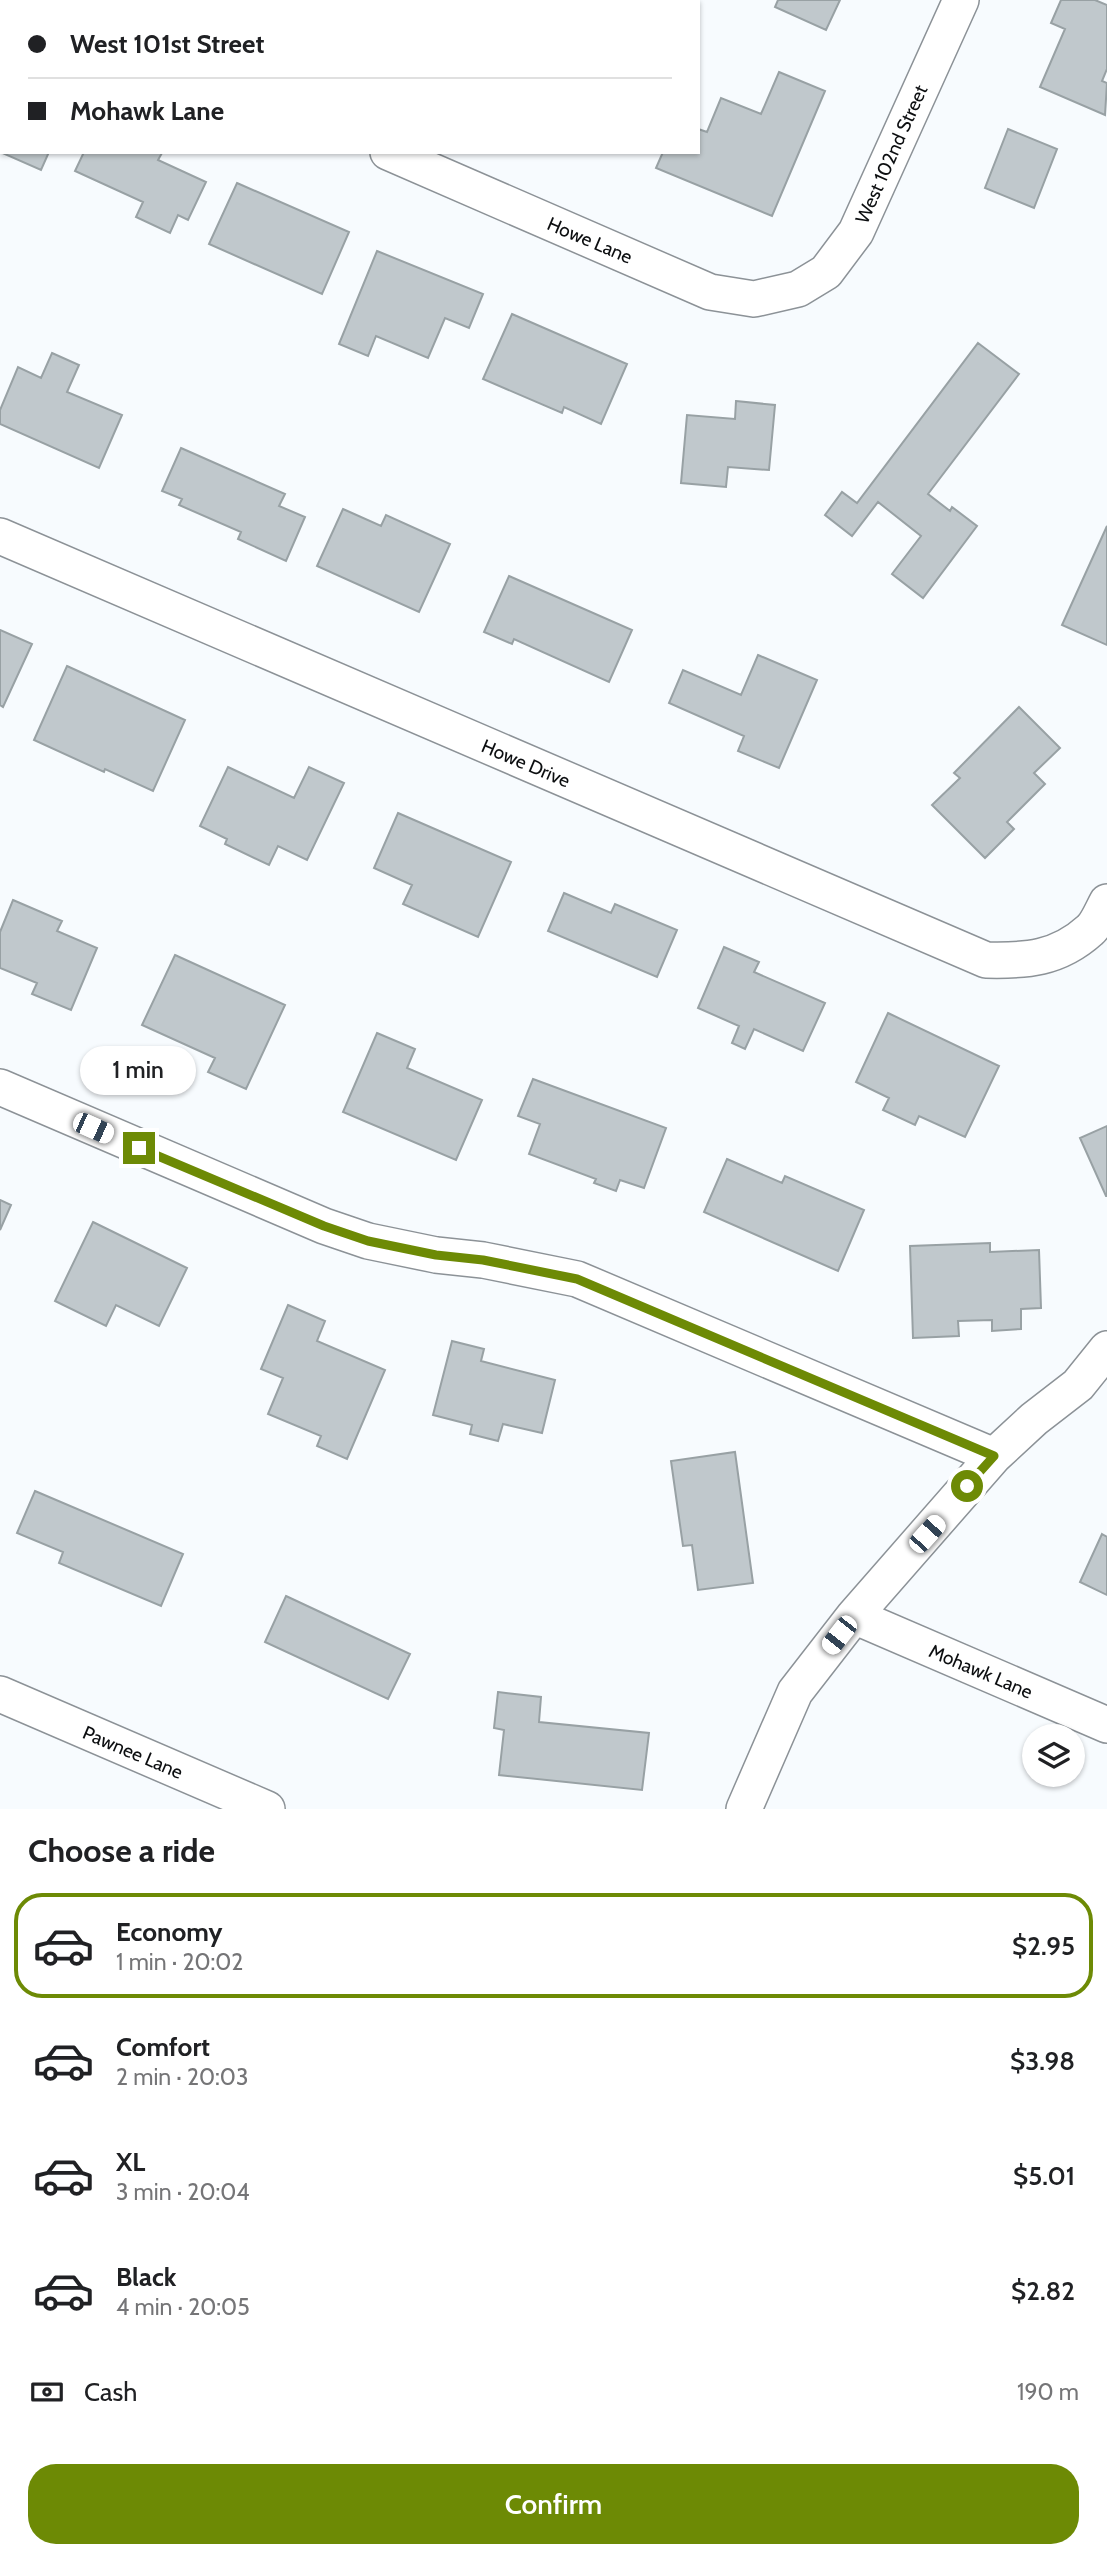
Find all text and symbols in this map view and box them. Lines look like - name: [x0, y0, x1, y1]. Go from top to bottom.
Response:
- text: West 101st Street: [70, 28, 264, 60]
- street label: West 102nd Street: [851, 81, 933, 227]
- text: Mohawk Lane: [70, 95, 224, 127]
- street label: Howe Lane: [544, 212, 636, 269]
- street label: Howe Drive: [478, 735, 574, 792]
- callout: 1 min: [81, 1046, 197, 1096]
- text: 1 min: [112, 1056, 164, 1084]
- car: [70, 1110, 117, 1146]
- route end: [123, 1132, 155, 1164]
- route start: [951, 1470, 983, 1502]
- car: [906, 1511, 949, 1557]
- car: [818, 1612, 861, 1658]
- street label: Mohawk Lane: [926, 1639, 1036, 1704]
- street label: Pawnee Lane: [79, 1721, 187, 1784]
- map controls: [1022, 1724, 1085, 1787]
- button: layers: [1022, 1724, 1085, 1787]
- text: Choose a ride: [28, 1831, 215, 1870]
- icon: car: [32, 1914, 95, 1977]
- text: Economy: [116, 1916, 222, 1948]
- text: $2.95: [1012, 1930, 1075, 1962]
- text: 1 min · 20:02: [116, 1948, 243, 1976]
- icon: car: [32, 2029, 95, 2092]
- text: Comfort: [116, 2031, 210, 2063]
- text: $3.98: [1010, 2045, 1075, 2077]
- text: 2 min · 20:03: [116, 2063, 248, 2091]
- icon: car: [32, 2144, 95, 2207]
- text: XL: [116, 2146, 145, 2178]
- text: $5.01: [1013, 2160, 1075, 2192]
- text: 3 min · 20:04: [116, 2178, 250, 2206]
- icon: car: [32, 2259, 95, 2322]
- text: Black: [116, 2261, 176, 2293]
- text: $2.82: [1011, 2275, 1075, 2307]
- text: 4 min · 20:05: [116, 2293, 250, 2321]
- icon: cash: [28, 2373, 66, 2411]
- text: Cash: [84, 2376, 137, 2408]
- text: 190 m: [1017, 2378, 1079, 2406]
- button: Confirm: [28, 2464, 1079, 2544]

